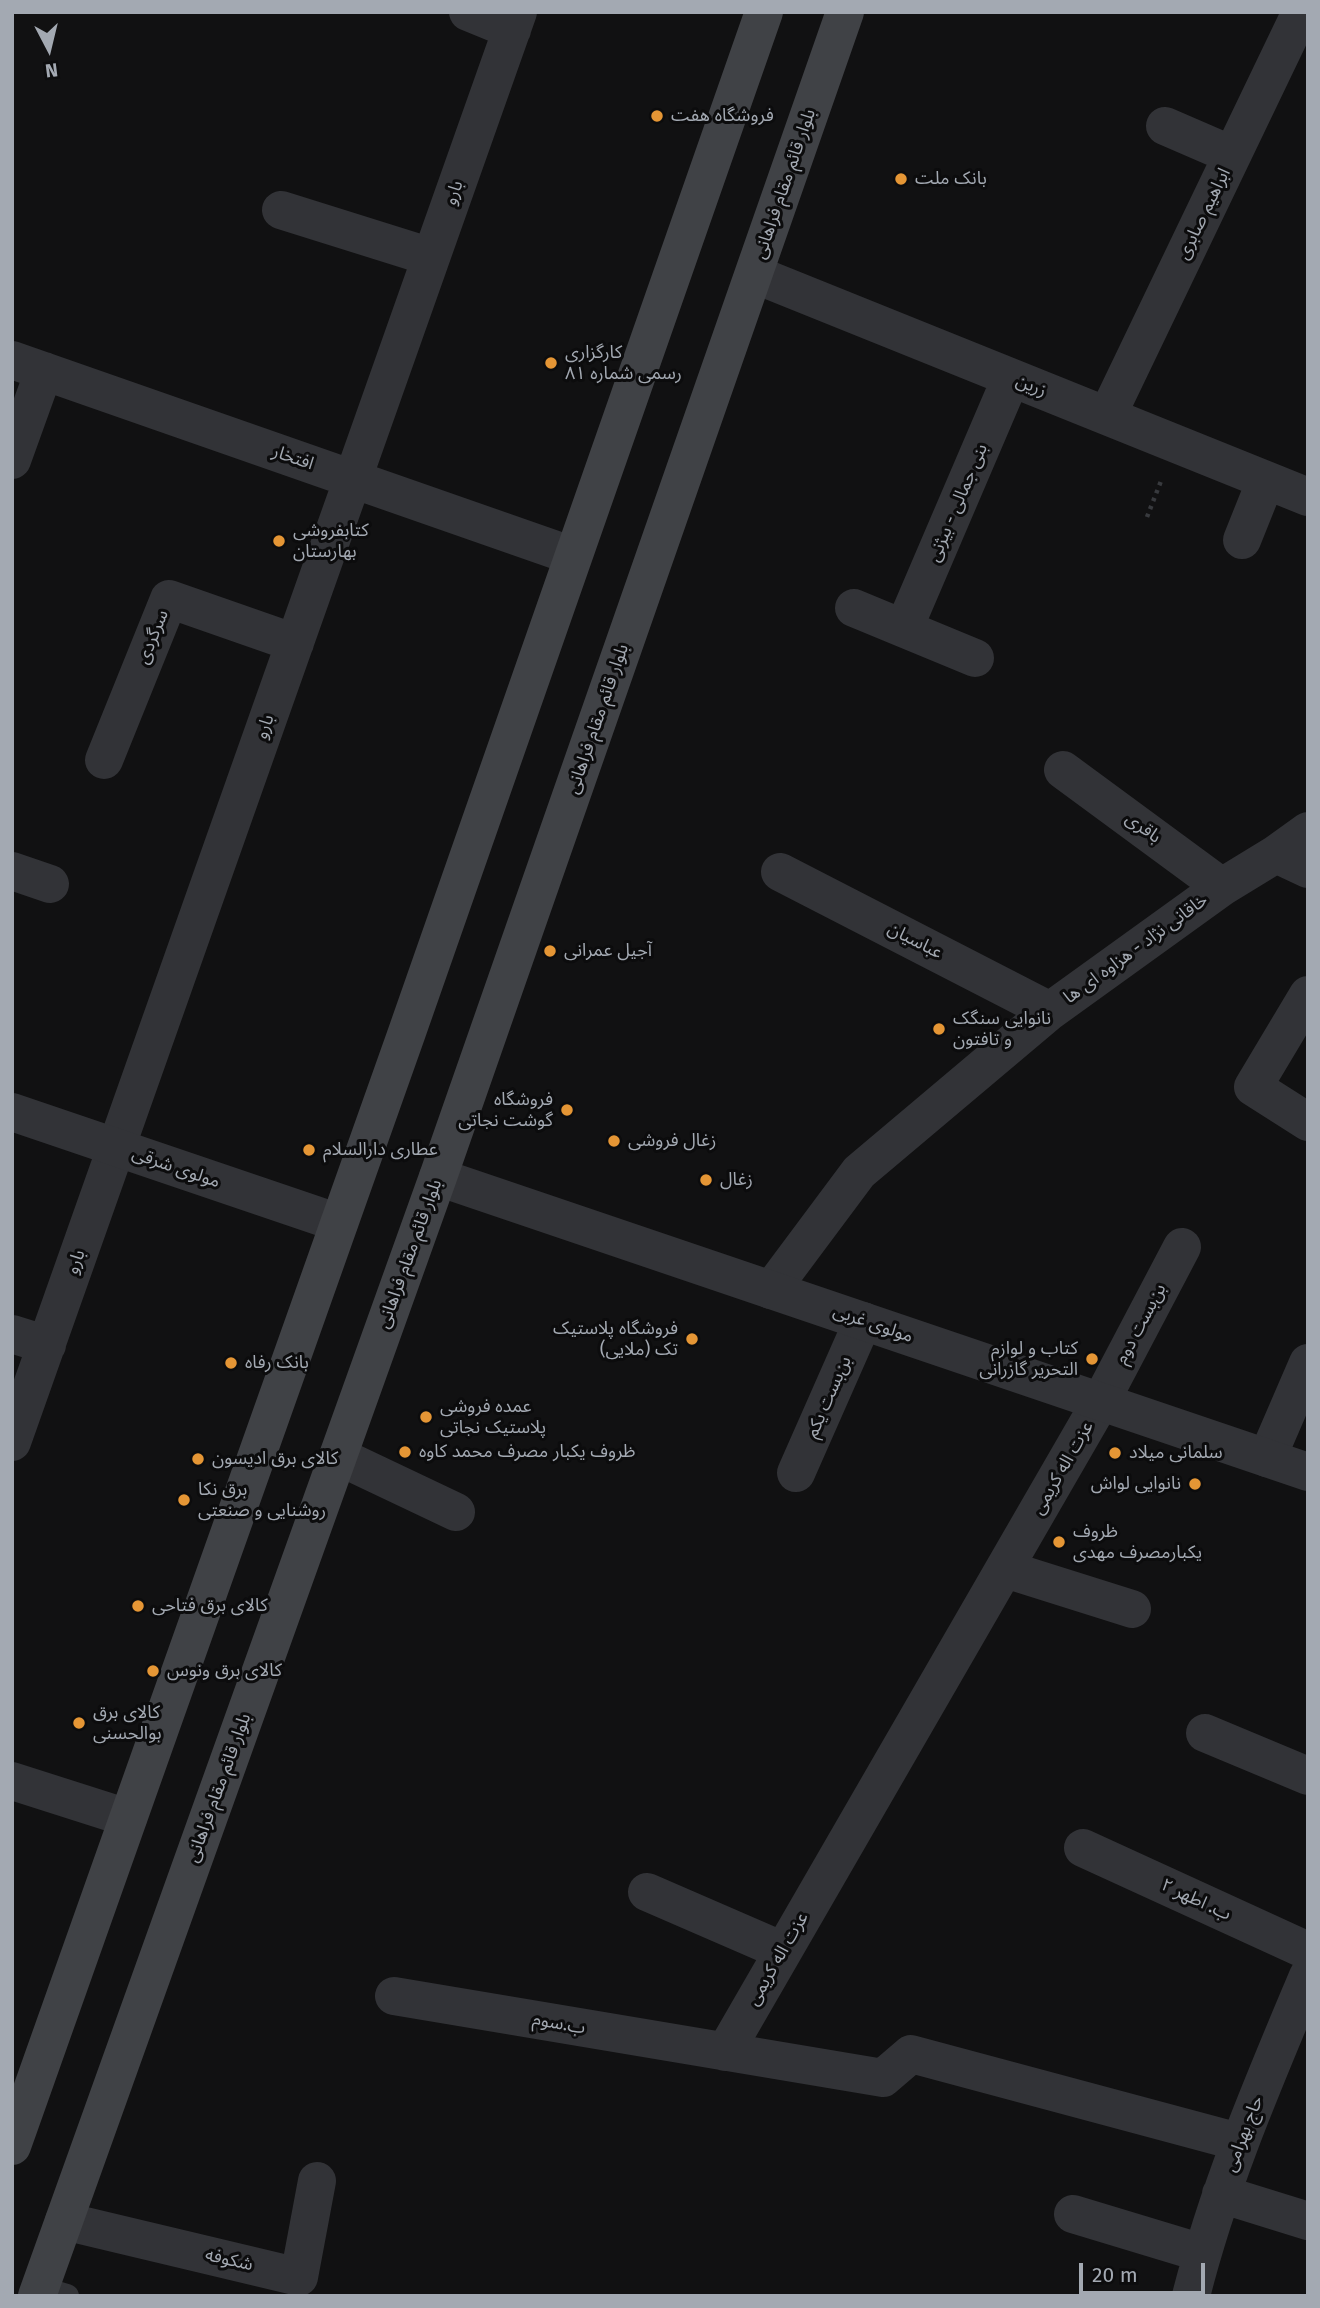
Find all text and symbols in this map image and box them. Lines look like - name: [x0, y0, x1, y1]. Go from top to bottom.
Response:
- north arrow: [14, 14, 84, 84]
- text: N: [44, 58, 59, 83]
- place label: فروشگاه هفت: [671, 105, 774, 127]
- street label: بلوار قائم مقام فراهانی: [749, 106, 821, 262]
- marker: فروشگاه هفت: [649, 108, 665, 124]
- street label: ابراهیم صابری: [1173, 165, 1235, 263]
- place label: بانک ملت: [915, 168, 987, 190]
- marker: بانک ملت: [893, 171, 909, 187]
- street label: بارو: [440, 178, 468, 208]
- place label: کارگزاری رسمی شماره ۸۱: [565, 342, 682, 384]
- marker: کارگزاری رسمی شماره ۸۱: [543, 355, 559, 371]
- street label: زرین: [1012, 370, 1050, 402]
- street label: افتخار: [269, 441, 317, 475]
- street label: بنی جمالی - بیژنی: [923, 441, 993, 565]
- place label: کتابفروشی بهارستان: [293, 520, 369, 562]
- marker: کتابفروشی بهارستان: [271, 533, 287, 549]
- street label: سرگردی: [132, 607, 174, 667]
- street label: بلوار قائم مقام فراهانی: [562, 641, 634, 797]
- street label: بارو: [251, 712, 279, 742]
- street label: باقری: [1121, 808, 1165, 848]
- street label: خاقانی نژاد - هزاوه ای ها: [1060, 889, 1212, 1009]
- street label: عباسیان: [884, 918, 946, 964]
- place label: آجیل عمرانی: [564, 940, 652, 962]
- marker: آجیل عمرانی: [542, 943, 558, 959]
- place label: نانوایی سنگک و تافتون: [953, 1008, 1051, 1050]
- marker: نانوایی سنگک و تافتون: [931, 1021, 947, 1037]
- place label: فروشگاه گوشت نجاتی: [458, 1089, 553, 1132]
- marker: فروشگاه گوشت نجاتی: [559, 1102, 575, 1118]
- place label: زغال فروشی: [628, 1130, 716, 1152]
- marker: زغال فروشی: [606, 1133, 622, 1149]
- place label: عطاری دارالسلام: [323, 1139, 438, 1161]
- marker: عطاری دارالسلام: [301, 1142, 317, 1158]
- street label: مولوی شرقی: [129, 1143, 223, 1193]
- place label: زغال: [720, 1169, 753, 1191]
- marker: زغال: [698, 1172, 714, 1188]
- street label: بلوار قائم مقام فراهانی: [373, 1176, 447, 1332]
- street label: بارو: [62, 1247, 90, 1277]
- street label: بن‌بست دوم: [1111, 1280, 1171, 1368]
- street label: مولوی غربی: [830, 1300, 916, 1348]
- place label: فروشگاه پلاستیک تک (ملایی): [553, 1318, 678, 1360]
- marker: فروشگاه پلاستیک تک (ملایی): [684, 1331, 700, 1347]
- place label: کتاب و لوازم التحریر گازرانی: [979, 1338, 1078, 1380]
- marker: کتاب و لوازم التحریر گازرانی: [1084, 1351, 1100, 1367]
- place label: بانک رفاه: [245, 1352, 309, 1374]
- street label: بن‌بست یکم: [801, 1353, 857, 1441]
- marker: بانک رفاه: [223, 1355, 239, 1371]
- place label: عمده فروشی پلاستیک نجاتی: [440, 1396, 546, 1438]
- marker: عمده فروشی پلاستیک نجاتی: [418, 1409, 434, 1425]
- street label: عزت اله کریمی: [1028, 1417, 1098, 1519]
- place label: ظروف یکبار مصرف محمد کاوه: [419, 1441, 635, 1463]
- place label: سلمانی میلاد: [1129, 1442, 1223, 1464]
- marker: ظروف یکبار مصرف محمد کاوه: [397, 1444, 413, 1460]
- marker: سلمانی میلاد: [1107, 1445, 1123, 1461]
- place label: کالای برق ادیسون: [212, 1448, 338, 1470]
- marker: کالای برق ادیسون: [190, 1451, 206, 1467]
- place label: نانوایی لواش: [1091, 1473, 1181, 1495]
- marker: نانوایی لواش: [1187, 1476, 1203, 1492]
- place label: برق نکا روشنایی و صنعتی: [198, 1479, 326, 1522]
- marker: برق نکا روشنایی و صنعتی: [176, 1492, 192, 1508]
- place label: ظروف یکبارمصرف مهدی: [1073, 1521, 1202, 1564]
- marker: ظروف یکبارمصرف مهدی: [1051, 1534, 1067, 1550]
- place label: کالای برق فتاحی: [152, 1595, 268, 1617]
- marker: کالای برق فتاحی: [130, 1598, 146, 1614]
- place label: کالای برق ونوس: [167, 1660, 282, 1682]
- marker: کالای برق ونوس: [145, 1663, 161, 1679]
- place label: کالای برق بوالحسنی: [93, 1702, 161, 1744]
- street label: بلوار قائم مقام فراهانی: [182, 1710, 256, 1866]
- marker: کالای برق بوالحسنی: [71, 1715, 87, 1731]
- street label: ب. اطهر ۲: [1158, 1874, 1234, 1926]
- street label: عزت اله کریمی: [743, 1908, 813, 2010]
- street label: ب.سوم: [531, 2009, 587, 2039]
- street label: حاج بهرامی: [1220, 2093, 1268, 2175]
- street label: شکوفه: [203, 2244, 255, 2276]
- scale bar: [1082, 2248, 1208, 2292]
- text: 20 m: [1092, 2262, 1138, 2288]

